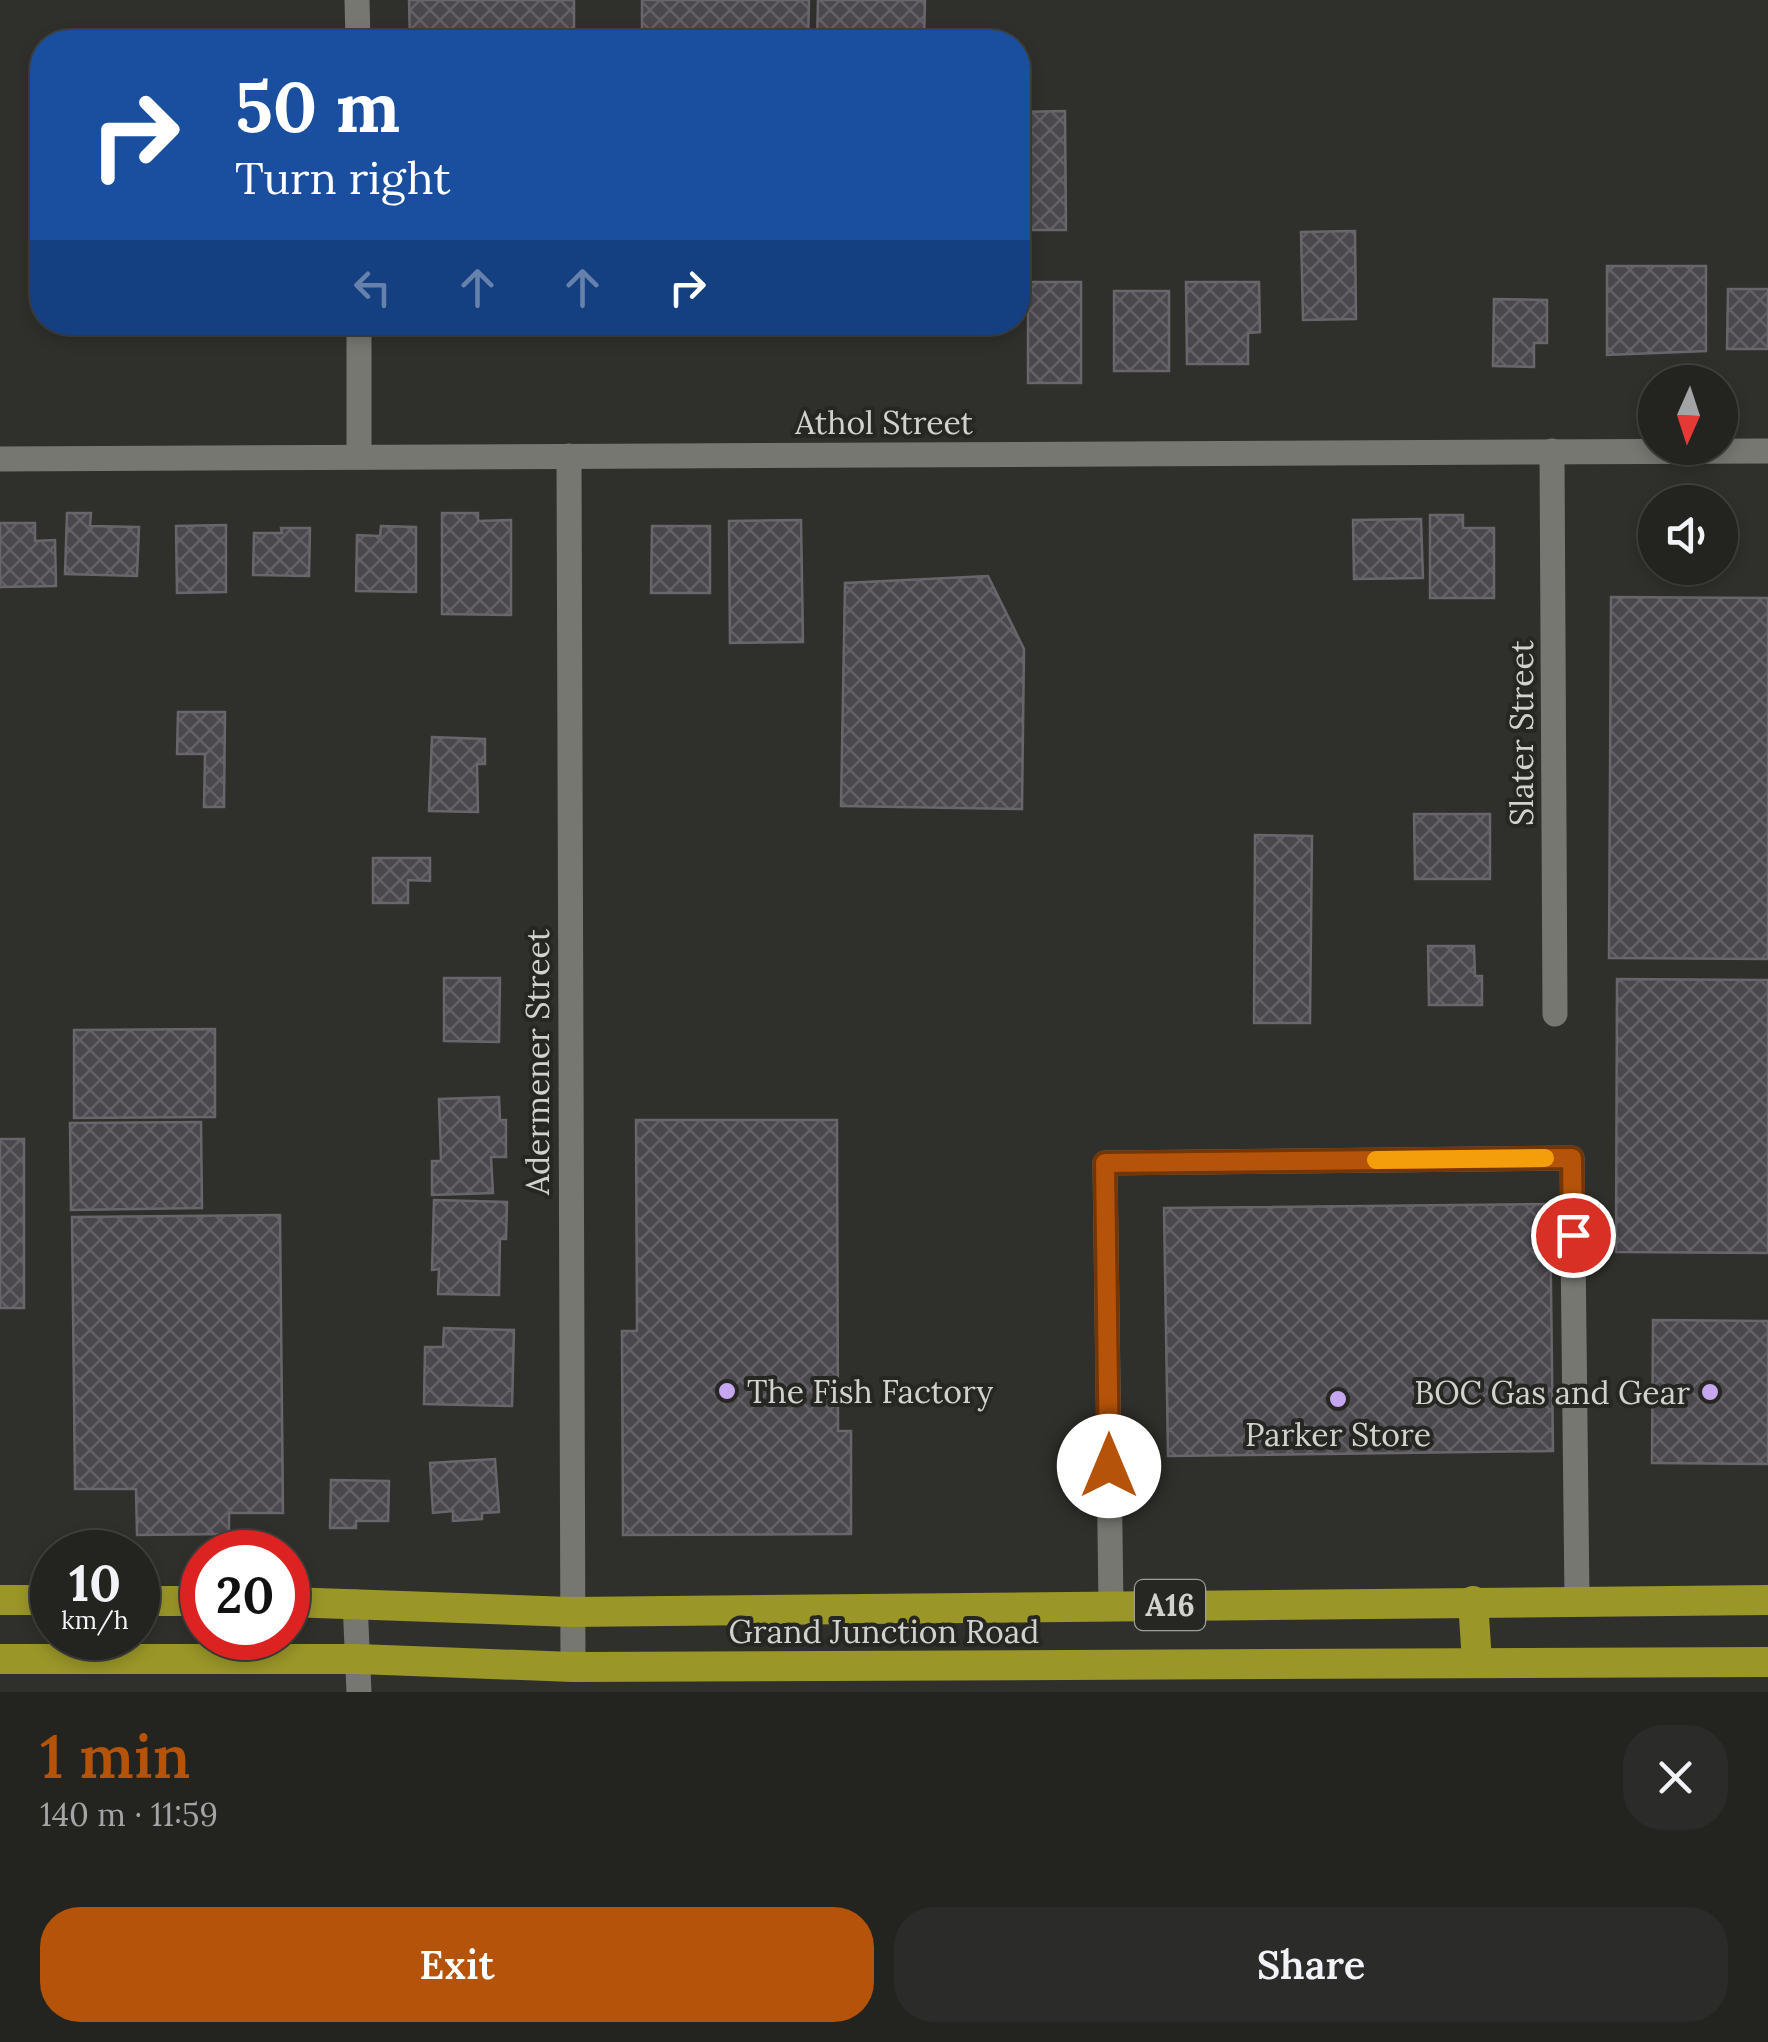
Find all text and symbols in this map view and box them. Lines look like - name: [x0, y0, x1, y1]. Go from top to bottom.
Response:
- text: 50 m: [235, 62, 400, 151]
- icon: right: [70, 70, 200, 200]
- text: Turn right: [235, 149, 451, 206]
- icon: left: [345, 260, 400, 315]
- icon: ahead: [450, 260, 505, 315]
- icon: ahead: [555, 260, 610, 315]
- icon: right: [660, 260, 715, 315]
- north arrow: [1638, 365, 1738, 465]
- map controls: [1638, 365, 1738, 585]
- street label: Athol Street: [794, 402, 974, 443]
- button: sound: [1638, 485, 1738, 585]
- street label: Slater Street: [1501, 639, 1542, 826]
- street label: Adermener Street: [517, 928, 558, 1196]
- pin: [1531, 1193, 1616, 1278]
- icon: arrive: [1546, 1208, 1601, 1263]
- place label: The Fish Factory: [747, 1371, 993, 1412]
- place label: BOC Gas and Gear: [1414, 1372, 1690, 1413]
- marker: The Fish Factory: [716, 1380, 738, 1402]
- marker: BOC Gas and Gear: [1699, 1381, 1721, 1403]
- marker: Parker Store: [1327, 1388, 1349, 1410]
- position arrow: [1057, 1414, 1161, 1518]
- place label: Parker Store: [1245, 1414, 1431, 1455]
- speed limit sign: 20: [180, 1530, 310, 1660]
- text: 10: [69, 1551, 121, 1615]
- road number: A16: [1135, 1580, 1205, 1630]
- text: km/h: [61, 1604, 129, 1636]
- street label: Grand Junction Road: [729, 1611, 1039, 1652]
- text: 1 min: [40, 1718, 190, 1794]
- button: close: [1623, 1725, 1728, 1830]
- text: 140 m · 11:59: [40, 1794, 218, 1835]
- button: Exit: [40, 1907, 874, 2022]
- button: Share: [894, 1907, 1728, 2022]

